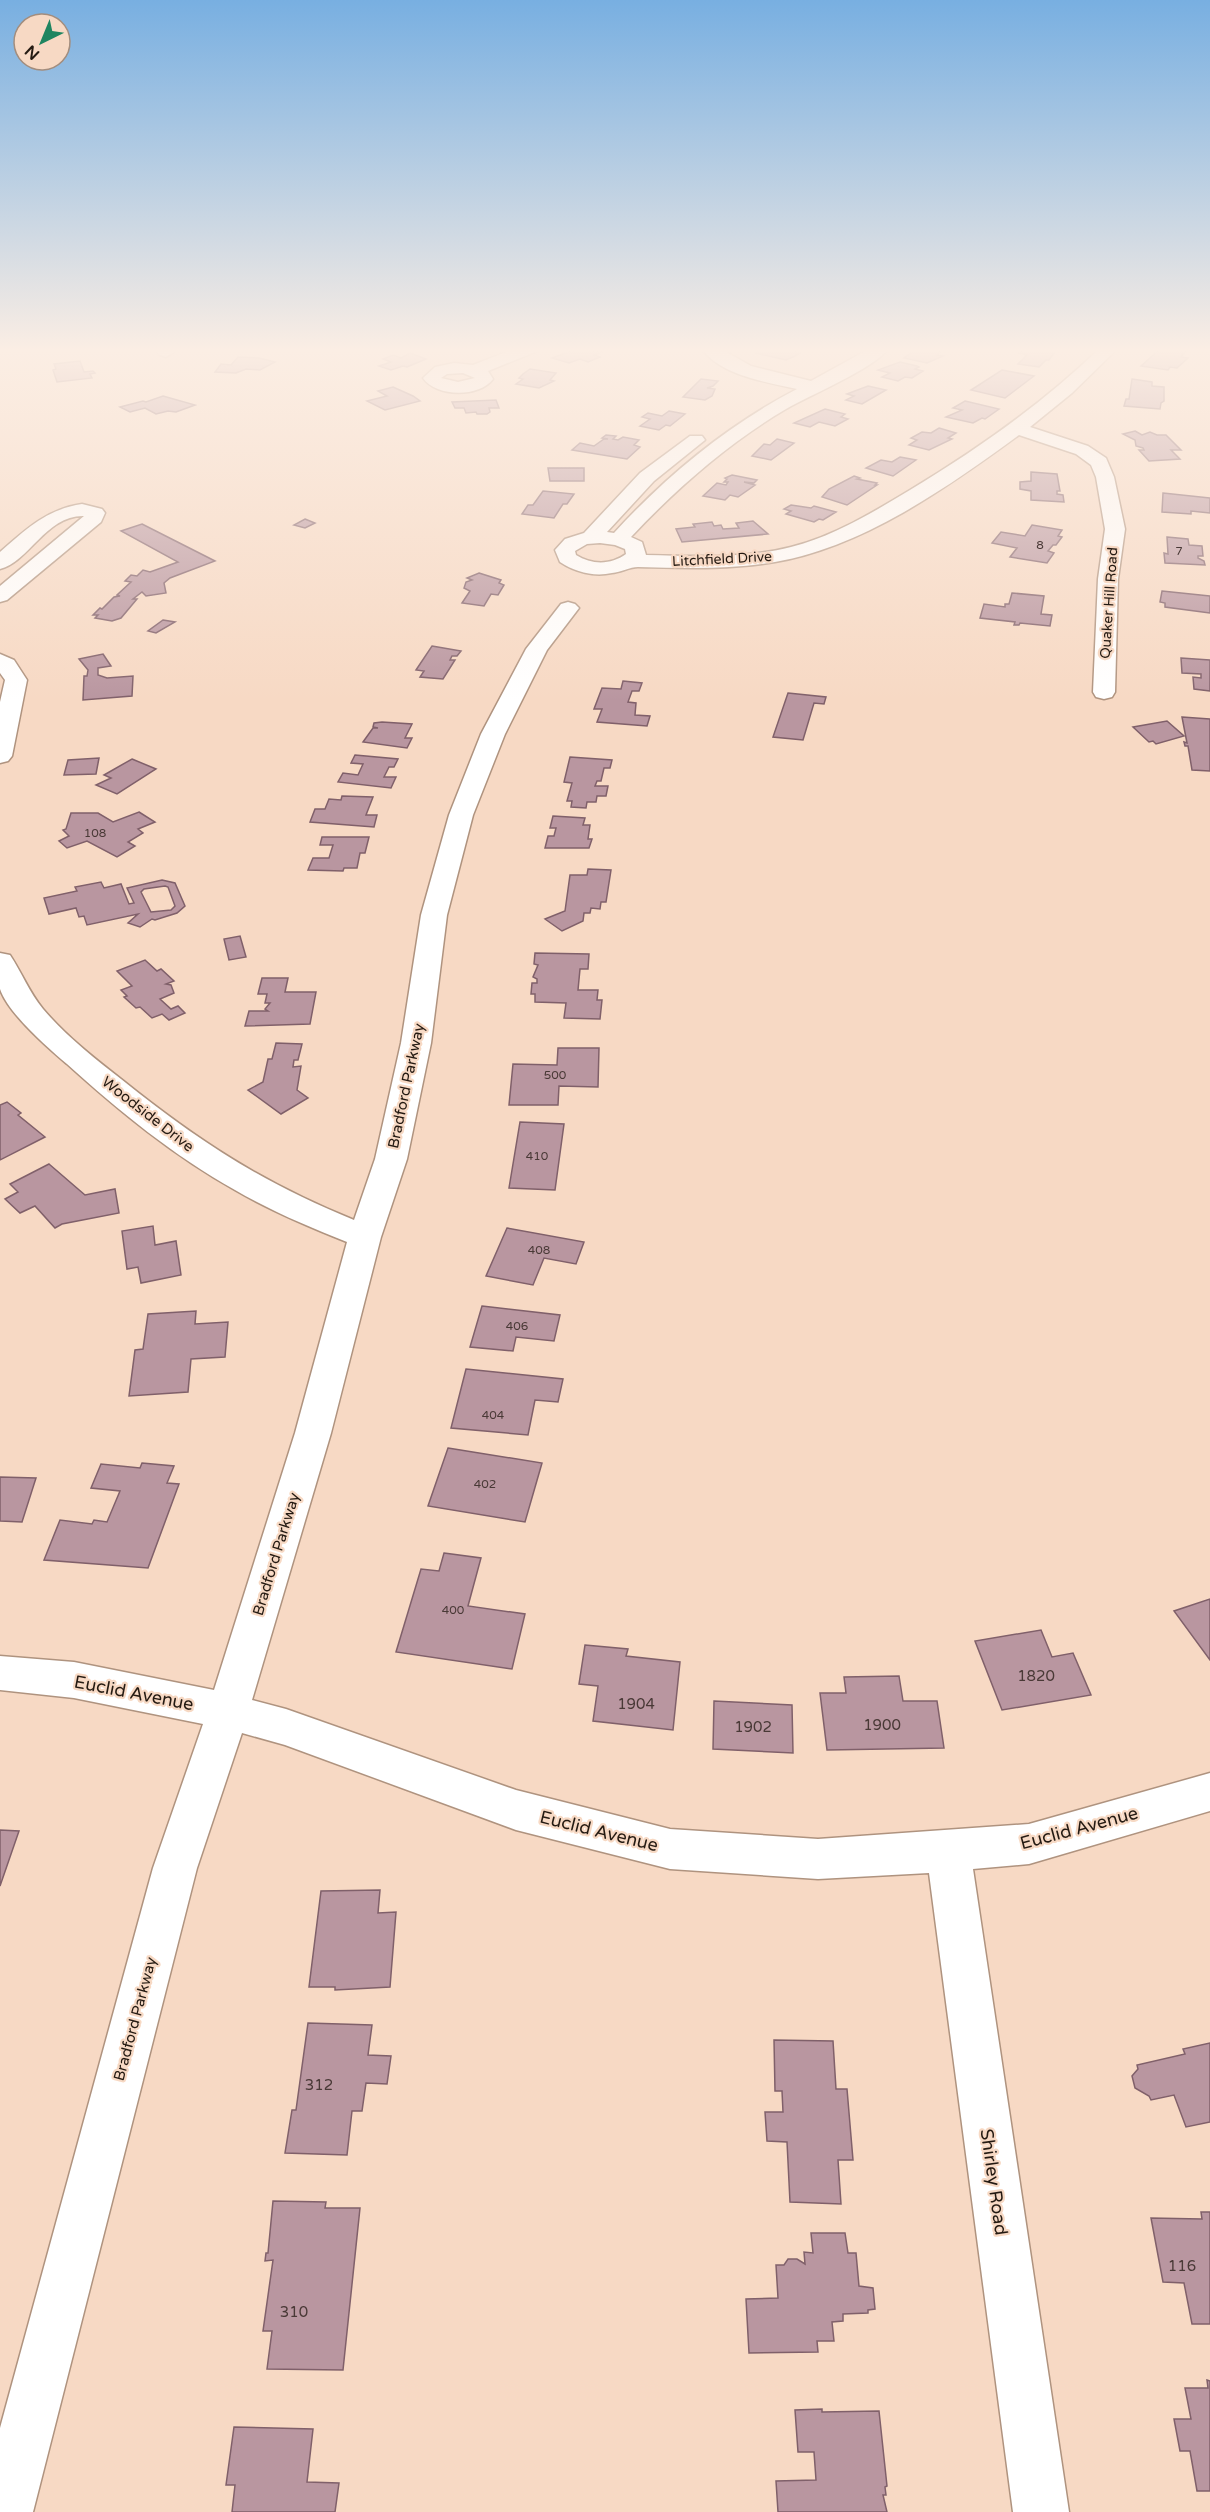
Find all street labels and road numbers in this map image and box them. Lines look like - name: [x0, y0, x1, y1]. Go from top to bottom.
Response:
- street label: Quaker Hill Road: [1097, 547, 1121, 659]
- street label: Litchfield Drive: [672, 548, 772, 570]
- street label: Bradford Parkway: [384, 1022, 428, 1150]
- street label: Woodside Drive: [98, 1072, 198, 1156]
- street label: Bradford Parkway: [249, 1490, 303, 1618]
- street label: Euclid Avenue: [72, 1671, 196, 1715]
- street label: Euclid Avenue: [1018, 1802, 1140, 1854]
- street label: Euclid Avenue: [538, 1806, 660, 1856]
- street label: Bradford Parkway: [110, 1955, 160, 2083]
- street label: Shirley Road: [976, 2127, 1012, 2237]

